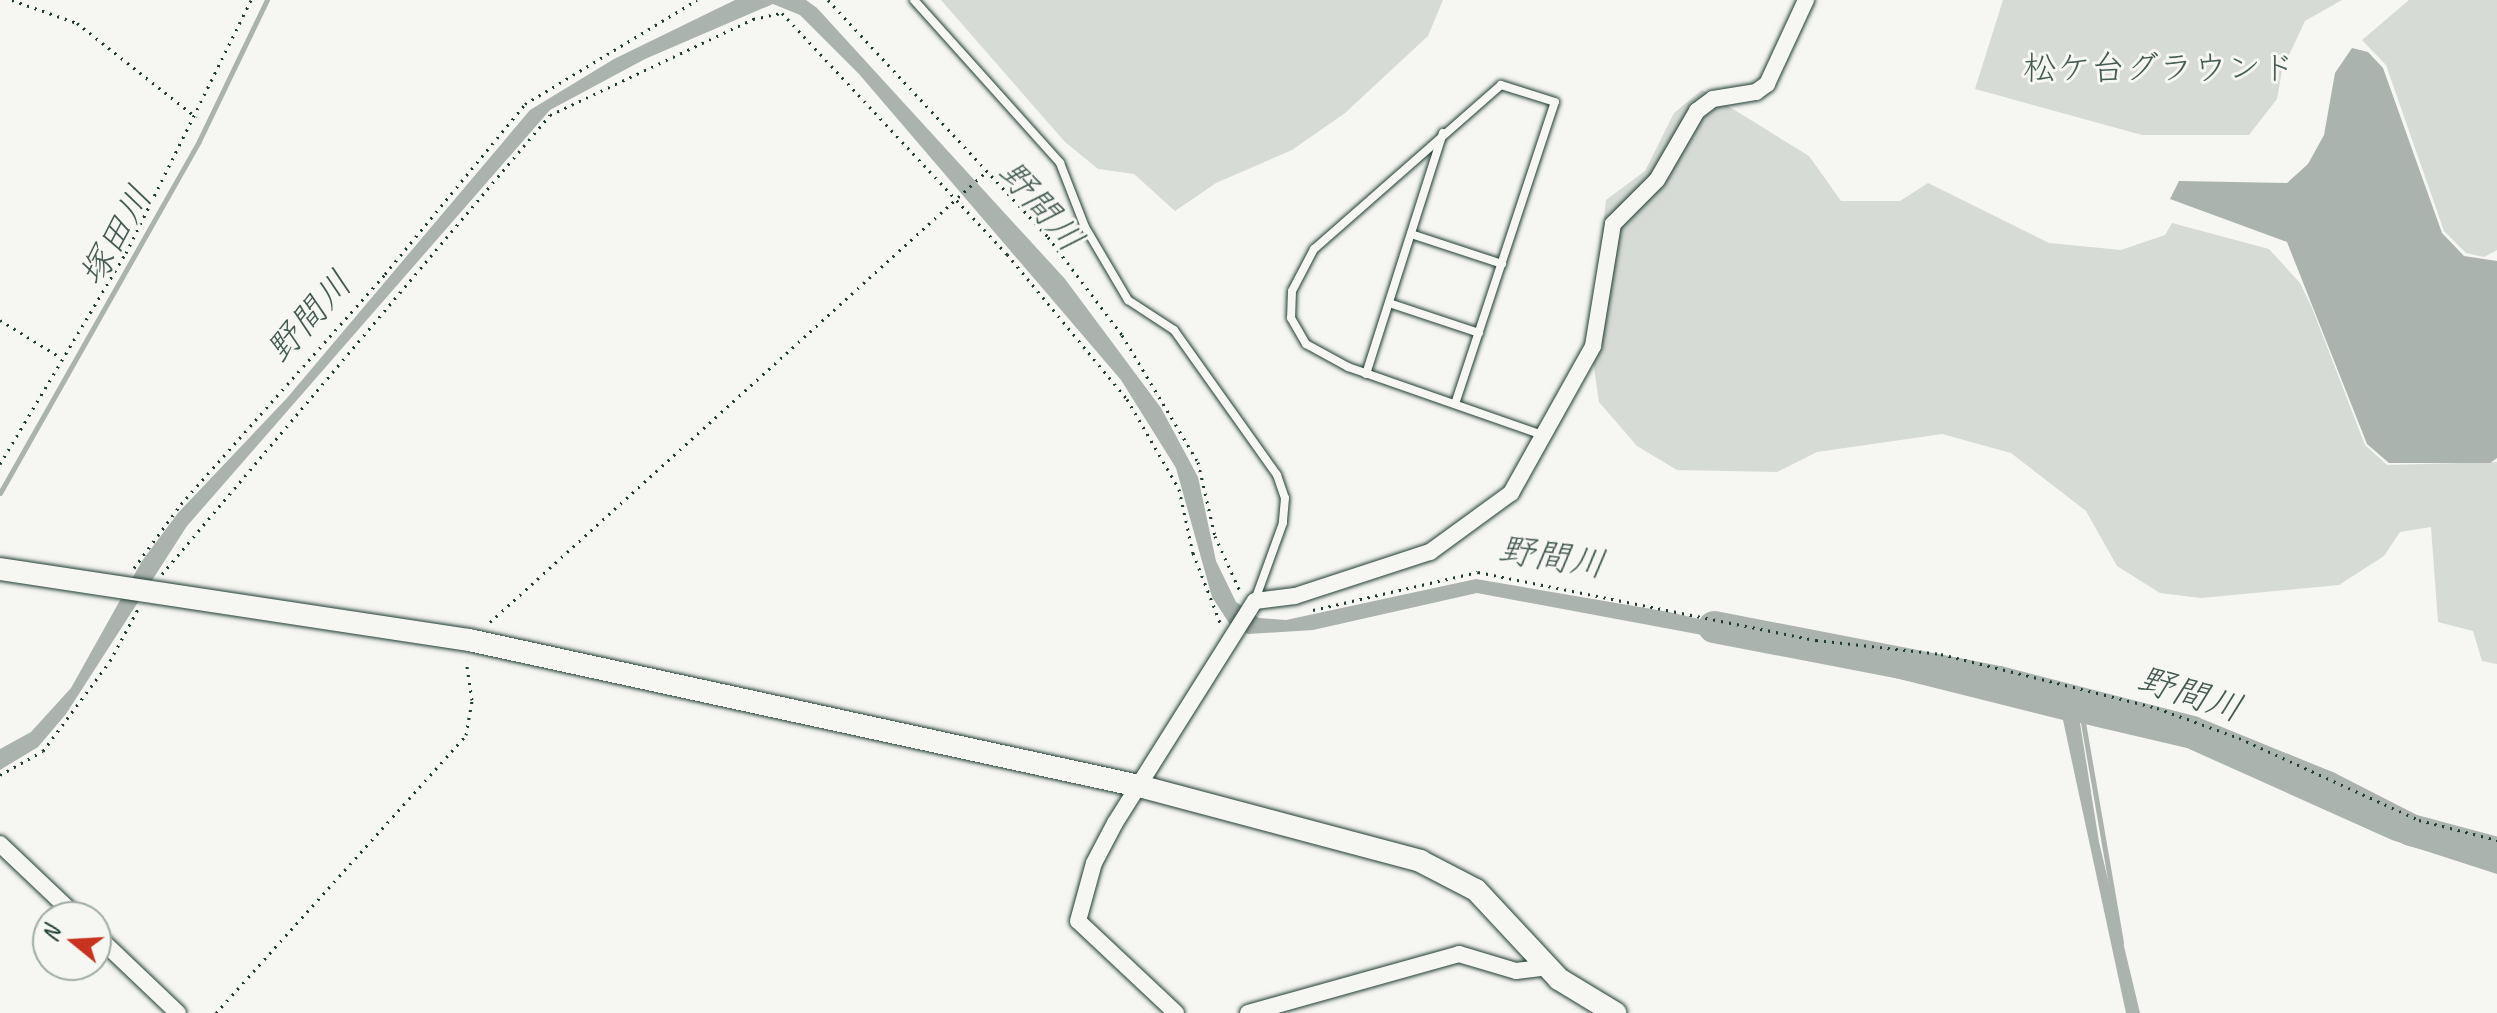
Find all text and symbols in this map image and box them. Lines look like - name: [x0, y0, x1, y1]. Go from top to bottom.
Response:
- park label: 松ケ台グラウンド: [2023, 48, 2295, 88]
- water label: 野間川: [989, 151, 1093, 261]
- water label: 塚田川: [70, 178, 162, 294]
- water label: 野間川: [257, 262, 361, 372]
- water label: 野間川: [1495, 527, 1609, 587]
- water label: 野間川: [2132, 657, 2248, 731]
- north arrow: [32, 901, 112, 981]
- text: N: [36, 923, 66, 945]

